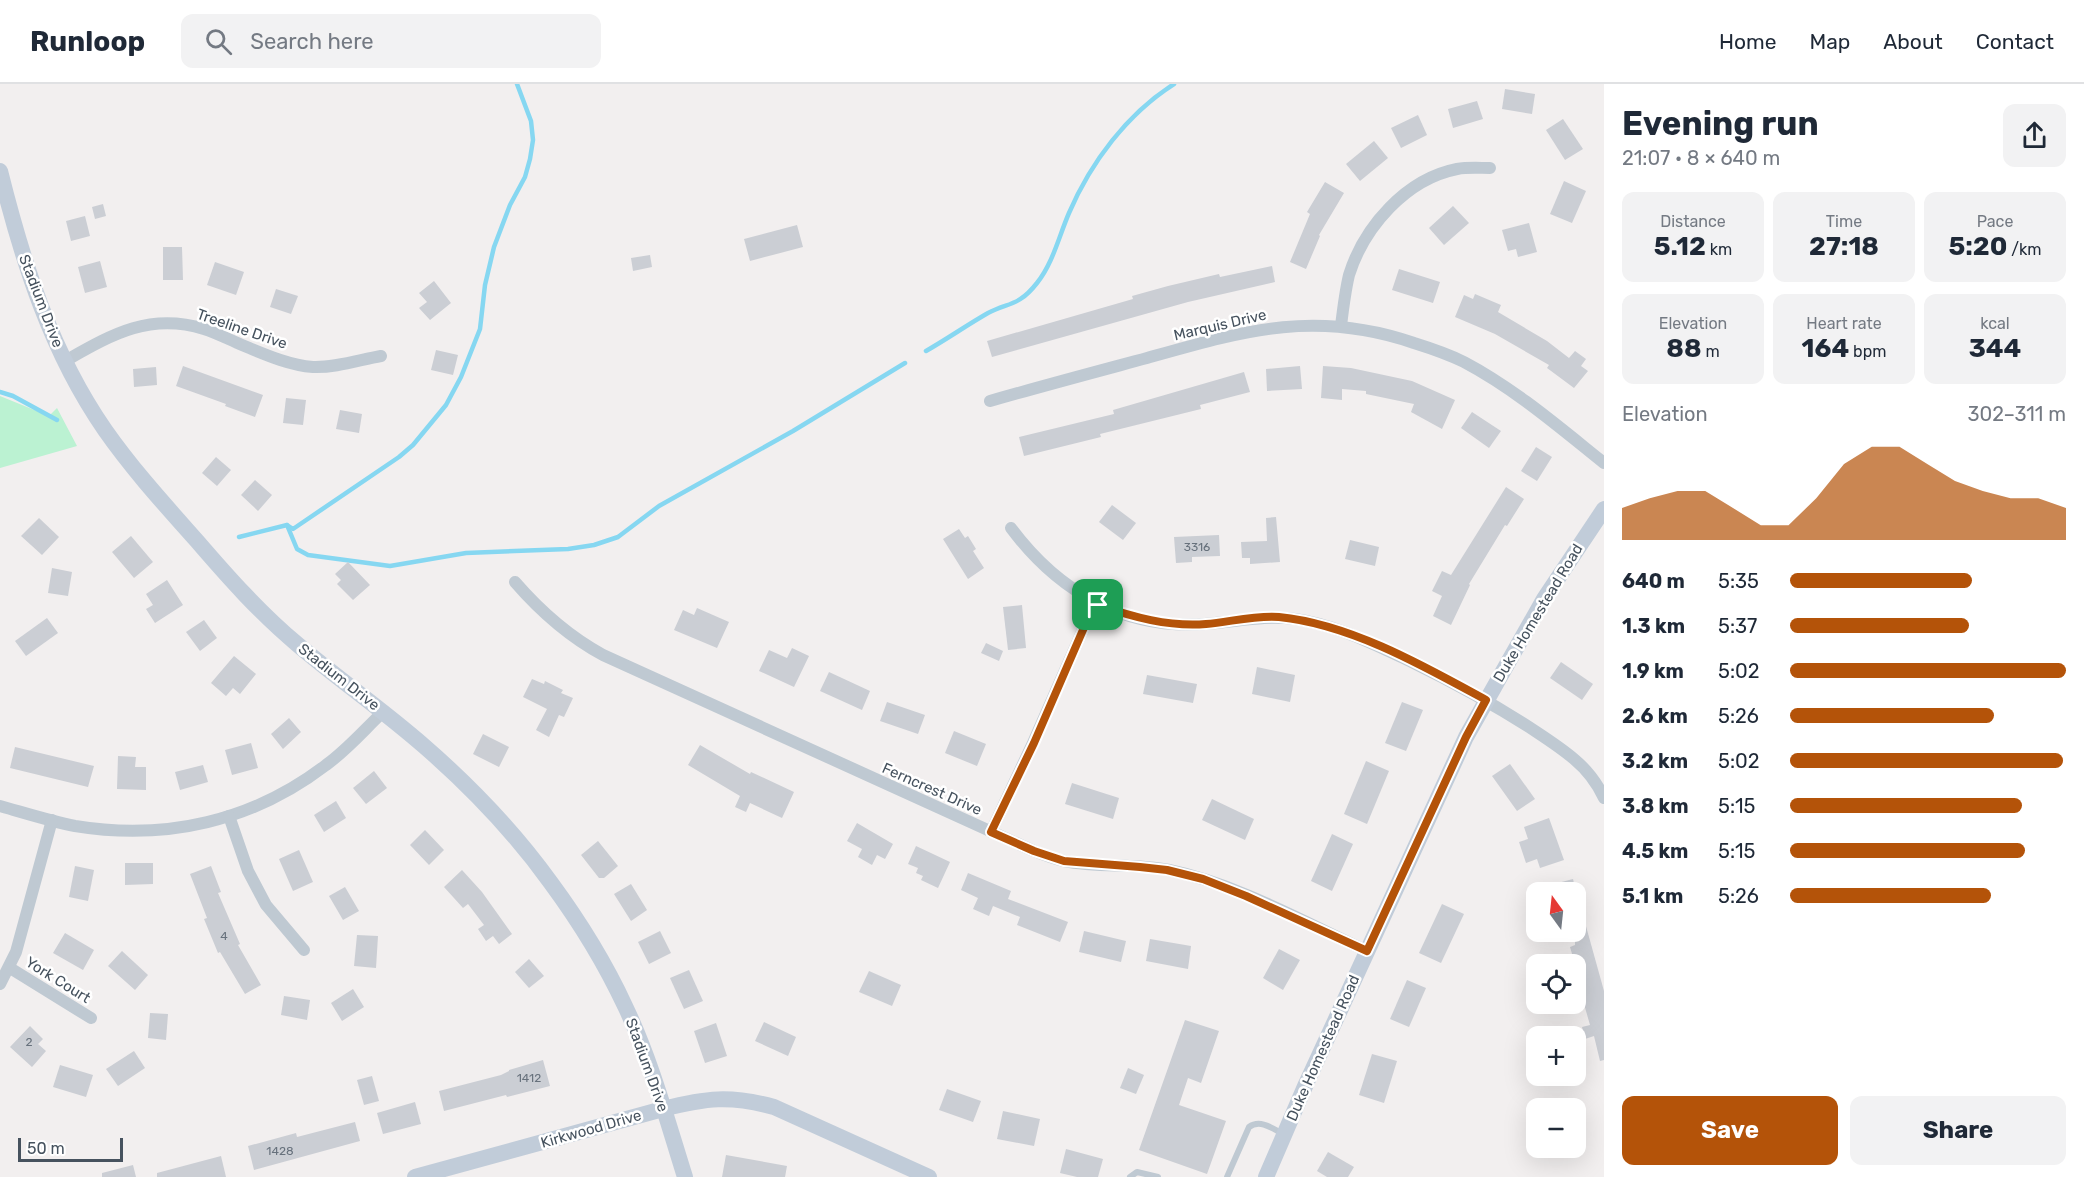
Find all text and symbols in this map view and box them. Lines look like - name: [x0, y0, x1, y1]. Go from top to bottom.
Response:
- search box: [181, 14, 601, 68]
- text: Runloop: [30, 25, 145, 58]
- icon: search: [202, 25, 235, 58]
- text: Search here: [250, 28, 374, 55]
- text: Home: [1719, 29, 1776, 54]
- text: Map: [1809, 29, 1850, 54]
- text: About: [1883, 29, 1943, 54]
- text: Contact: [1976, 29, 2054, 54]
- text: Evening run: [1622, 104, 1819, 143]
- button: share: [2003, 104, 2066, 167]
- text: 21:07 · 8 × 640 m: [1622, 146, 1780, 170]
- text: Distance: [1660, 212, 1726, 231]
- text: Time: [1826, 212, 1862, 231]
- text: Pace: [1977, 212, 2013, 231]
- text: 5.12: [1654, 231, 1706, 262]
- text: 27:18: [1809, 231, 1879, 262]
- text: 5:20: [1948, 231, 2007, 262]
- text: km: [1706, 240, 1732, 259]
- text: /km: [2007, 240, 2042, 259]
- street label: Stadium Drive: [15, 252, 67, 350]
- street label: Treeline Drive: [194, 305, 290, 353]
- street label: Marquis Drive: [1172, 306, 1268, 344]
- text: Elevation: [1659, 314, 1727, 333]
- text: Heart rate: [1806, 314, 1882, 333]
- text: kcal: [1980, 314, 2010, 333]
- text: 88: [1666, 333, 1702, 364]
- text: 164: [1802, 333, 1849, 364]
- text: 344: [1969, 333, 2021, 364]
- text: m: [1702, 342, 1720, 361]
- text: bpm: [1849, 342, 1886, 361]
- text: Elevation: [1622, 402, 1708, 426]
- text: 302–311 m: [1967, 402, 2066, 426]
- house number: 3316: [1184, 540, 1210, 554]
- street label: Duke Homestead Road: [1490, 541, 1586, 685]
- text: 640 m: [1622, 569, 1685, 593]
- text: 5:35: [1718, 569, 1759, 593]
- pin: [1072, 579, 1123, 630]
- icon: arrive: [1081, 588, 1114, 621]
- text: 1.3 km: [1622, 614, 1685, 638]
- text: 5:37: [1718, 614, 1757, 638]
- street label: Stadium Drive: [295, 640, 383, 714]
- text: 1.9 km: [1622, 659, 1684, 683]
- text: 5:02: [1718, 659, 1759, 683]
- text: 2.6 km: [1622, 704, 1688, 728]
- text: 5:26: [1718, 704, 1759, 728]
- text: 3.2 km: [1622, 749, 1688, 773]
- text: 5:02: [1718, 749, 1759, 773]
- street label: Ferncrest Drive: [879, 759, 985, 819]
- text: 3.8 km: [1622, 794, 1689, 818]
- text: 5:15: [1718, 794, 1755, 818]
- text: 4.5 km: [1622, 839, 1688, 863]
- text: 5:15: [1718, 839, 1755, 863]
- north arrow: [1526, 882, 1586, 942]
- map controls: [1526, 882, 1586, 1158]
- text: 5.1 km: [1622, 884, 1683, 908]
- text: 5:26: [1718, 884, 1759, 908]
- house number: 4: [220, 929, 228, 943]
- street label: York Court: [22, 953, 94, 1007]
- button: locate: [1526, 954, 1586, 1014]
- street label: Duke Homestead Road: [1283, 972, 1363, 1124]
- street label: Stadium Drive: [622, 1016, 672, 1114]
- button: +: [1526, 1026, 1586, 1086]
- house number: 2: [25, 1035, 33, 1049]
- house number: 1412: [517, 1071, 541, 1085]
- button: Save: [1622, 1096, 1838, 1165]
- button: Share: [1850, 1096, 2066, 1165]
- button: −: [1526, 1098, 1586, 1158]
- street label: Kirkwood Drive: [539, 1106, 643, 1152]
- scale bar: [18, 1135, 123, 1162]
- text: 50 m: [27, 1139, 65, 1158]
- house number: 1428: [266, 1144, 294, 1158]

